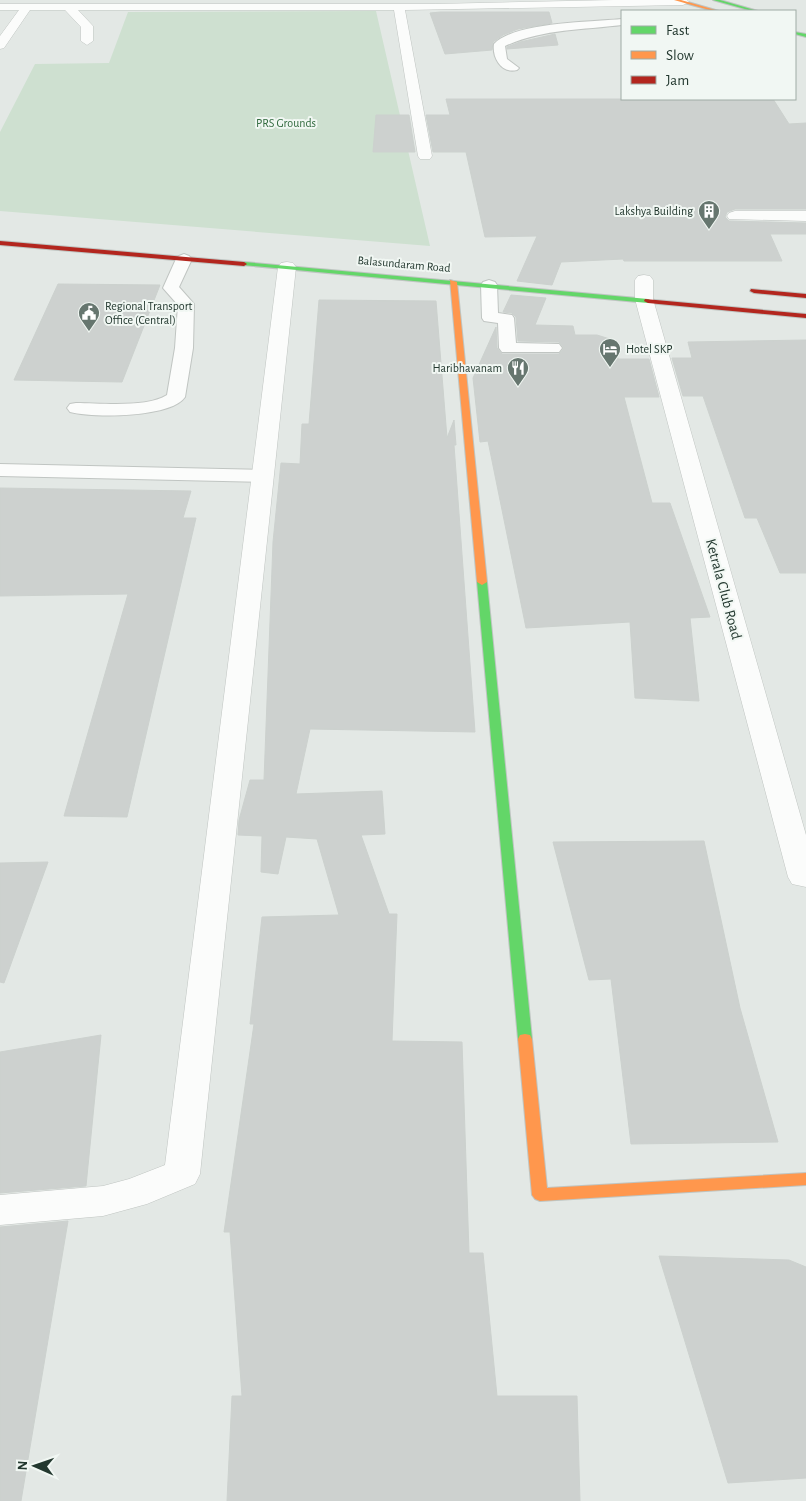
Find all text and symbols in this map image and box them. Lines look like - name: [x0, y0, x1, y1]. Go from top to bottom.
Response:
- legend: [621, 10, 796, 100]
- text: Fast: [666, 23, 690, 38]
- text: Slow: [666, 48, 694, 63]
- text: Jam: [666, 73, 689, 88]
- park label: PRS Grounds: [256, 117, 316, 129]
- building icon: Lakshya Building: [697, 199, 721, 230]
- place label: Lakshya Building: [614, 205, 693, 218]
- street label: Balasundaram Road: [357, 254, 451, 274]
- place label: Regional Transport Office (Central): [105, 300, 193, 326]
- public building icon: Regional Transport Office (Central): [77, 301, 101, 332]
- hotel icon: Hotel SKP: [598, 337, 622, 368]
- place label: Hotel SKP: [626, 343, 672, 355]
- restaurant icon: Haribhavanam: [506, 356, 530, 387]
- place label: Haribhavanam: [433, 362, 502, 374]
- street label: Ketrala Club Road: [703, 537, 744, 641]
- north arrow: [10, 1441, 60, 1491]
- text: N: [16, 1460, 30, 1471]

